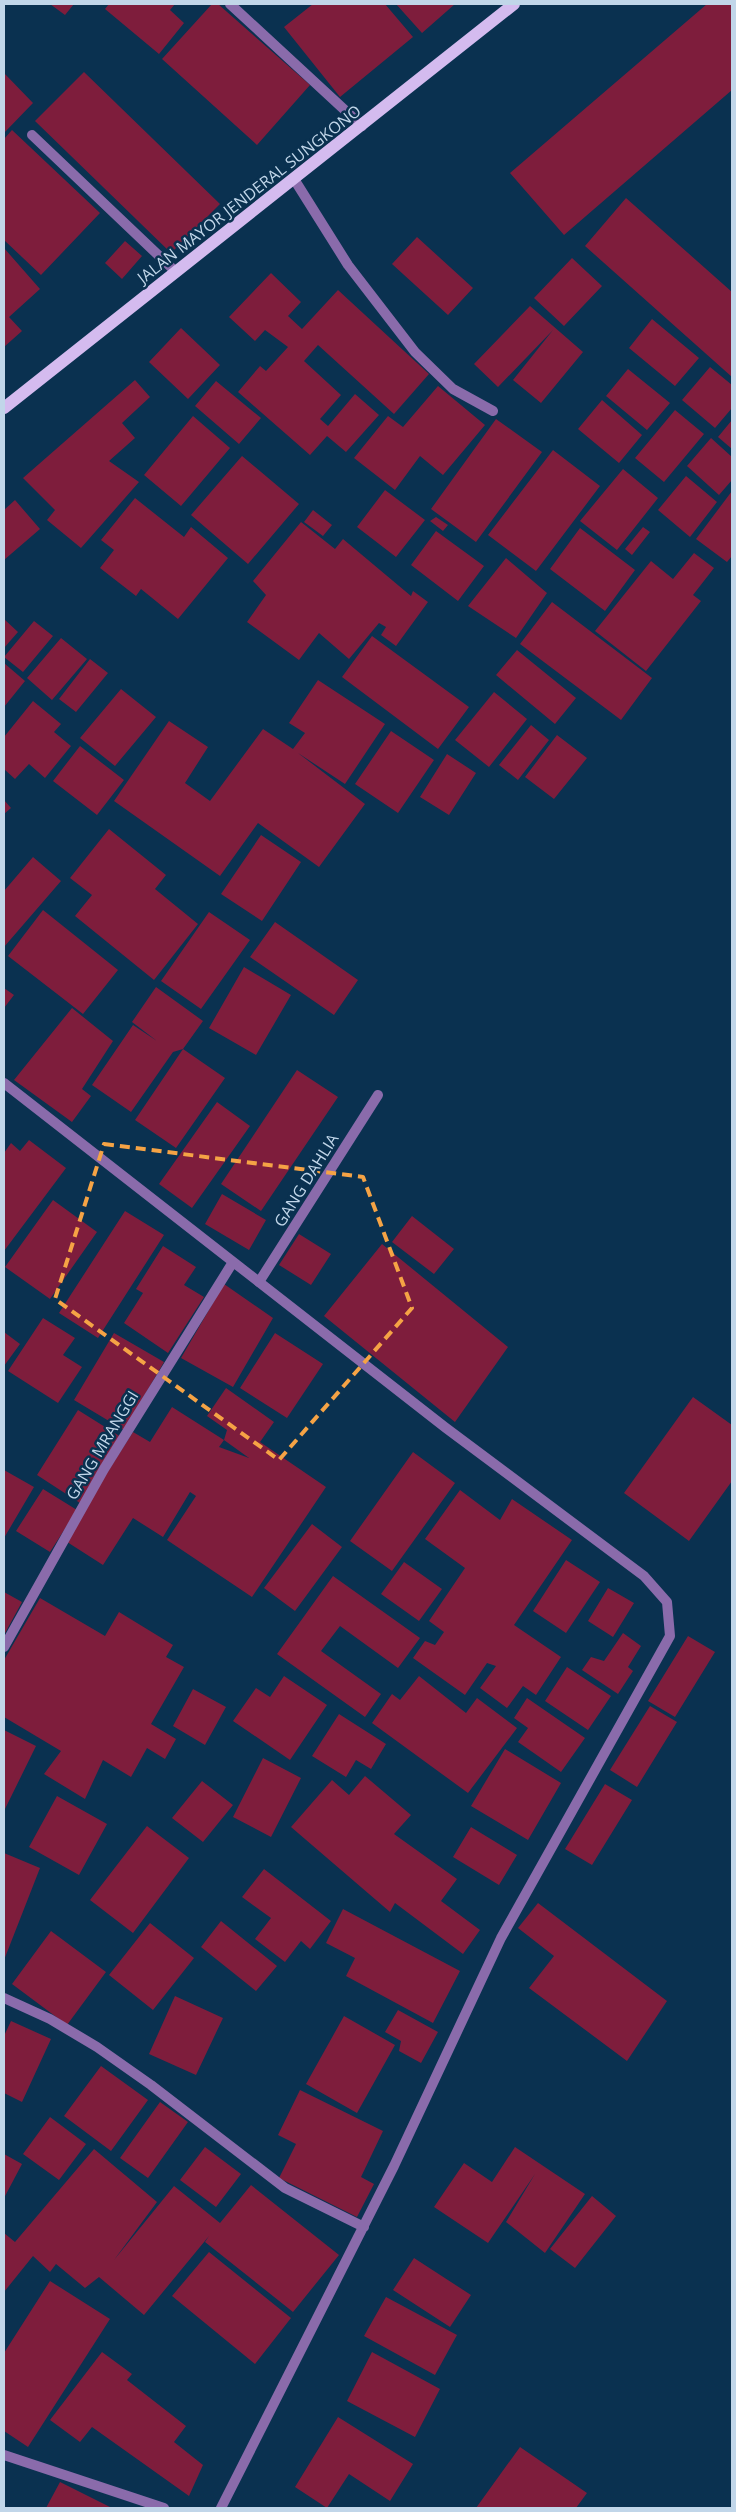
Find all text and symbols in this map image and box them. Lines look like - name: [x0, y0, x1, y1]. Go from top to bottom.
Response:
- street label: JALAN MAYOR JENDERAL SUNGKONO: [131, 100, 365, 290]
- street label: GANG DAHLIA: [269, 1128, 344, 1231]
- street label: GANG MRANGGI: [61, 1386, 143, 1504]

